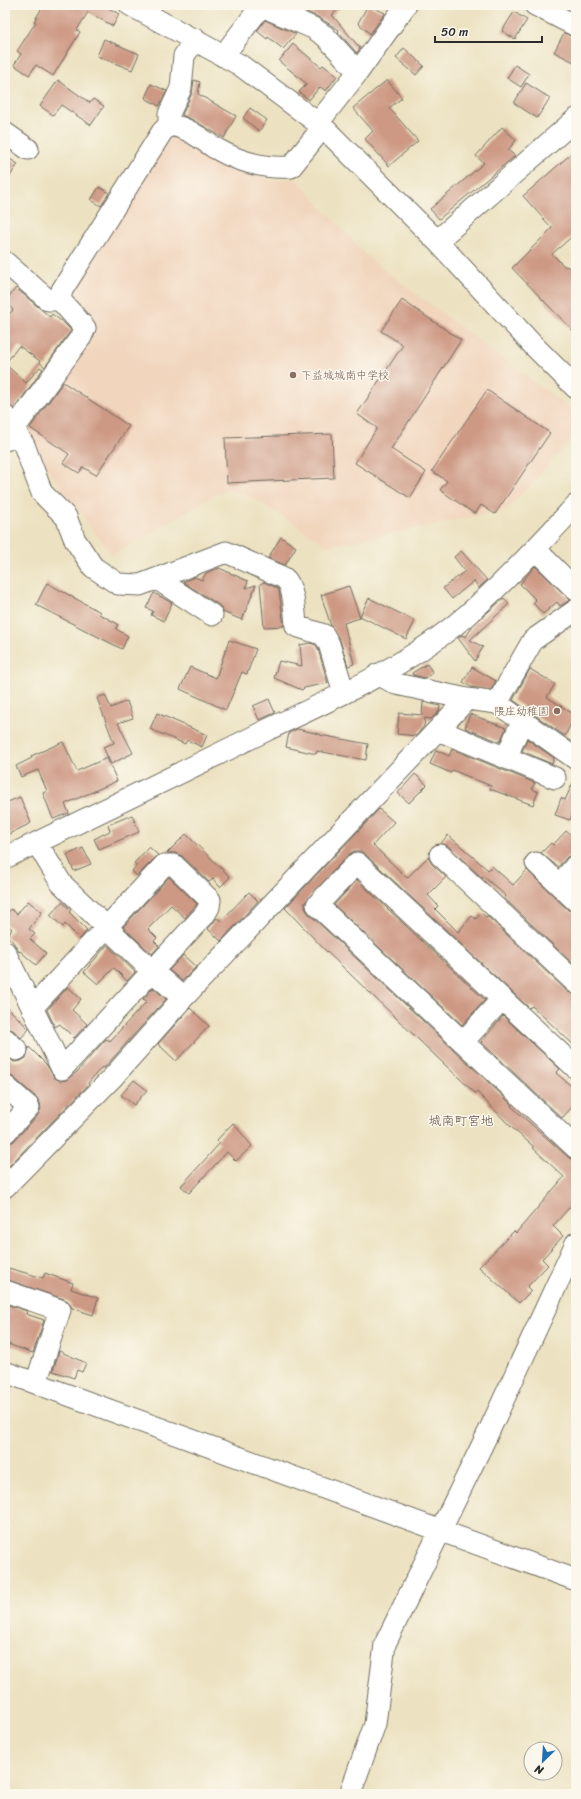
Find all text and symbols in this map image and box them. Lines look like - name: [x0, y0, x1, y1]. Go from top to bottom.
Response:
- scale bar: [435, 18, 542, 44]
- text: 50 m: [441, 21, 468, 43]
- place label: 下益城城南中学校: [301, 366, 389, 385]
- marker: 下益城城南中学校: [288, 370, 298, 380]
- place label: 隈庄幼稚園: [494, 702, 549, 721]
- marker: 隈庄幼稚園: [552, 706, 562, 716]
- district label: 城南町宮地: [428, 1109, 494, 1132]
- north arrow: [523, 1741, 563, 1781]
- text: N: [531, 1759, 547, 1780]

